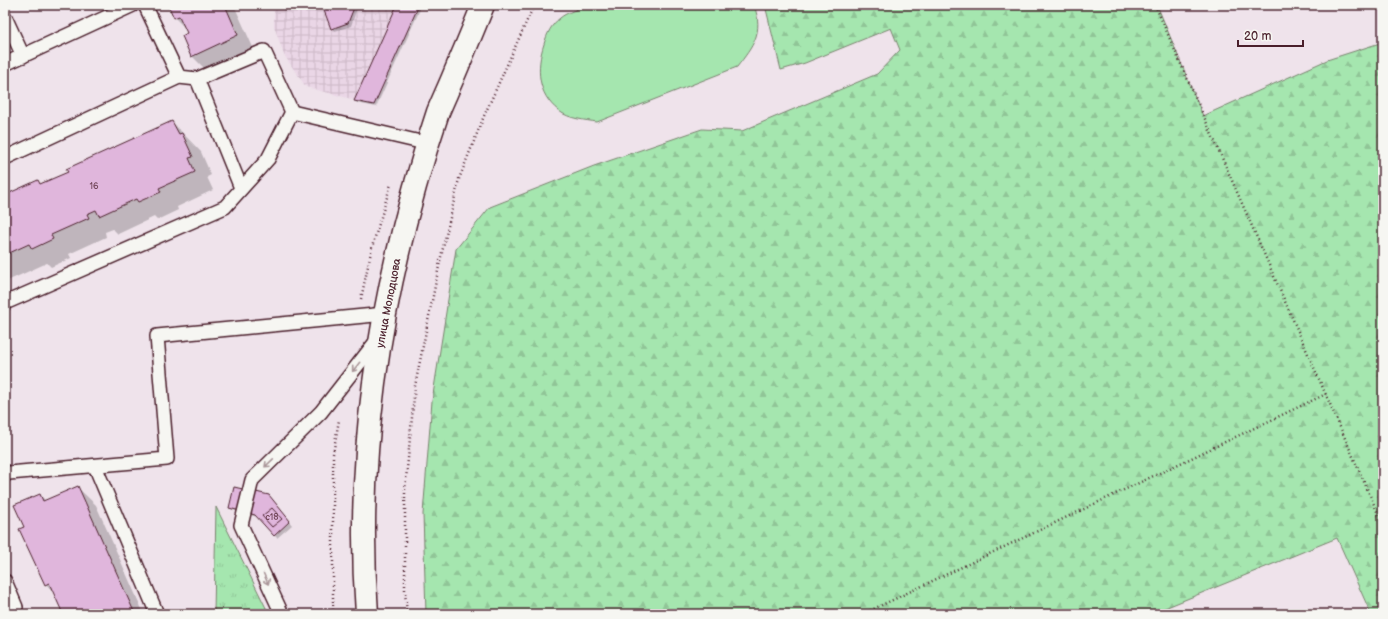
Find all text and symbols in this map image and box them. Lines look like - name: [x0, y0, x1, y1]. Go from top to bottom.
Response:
- scale bar: [1238, 22, 1303, 48]
- text: 20 m: [1244, 29, 1271, 44]
- house number: 16: [90, 181, 99, 192]
- street label: улица Молодцова: [373, 257, 404, 349]
- one-way arrow: [352, 361, 361, 372]
- one-way arrow: [264, 458, 274, 468]
- house number: с18: [265, 512, 279, 523]
- one-way arrow: [263, 573, 270, 585]

